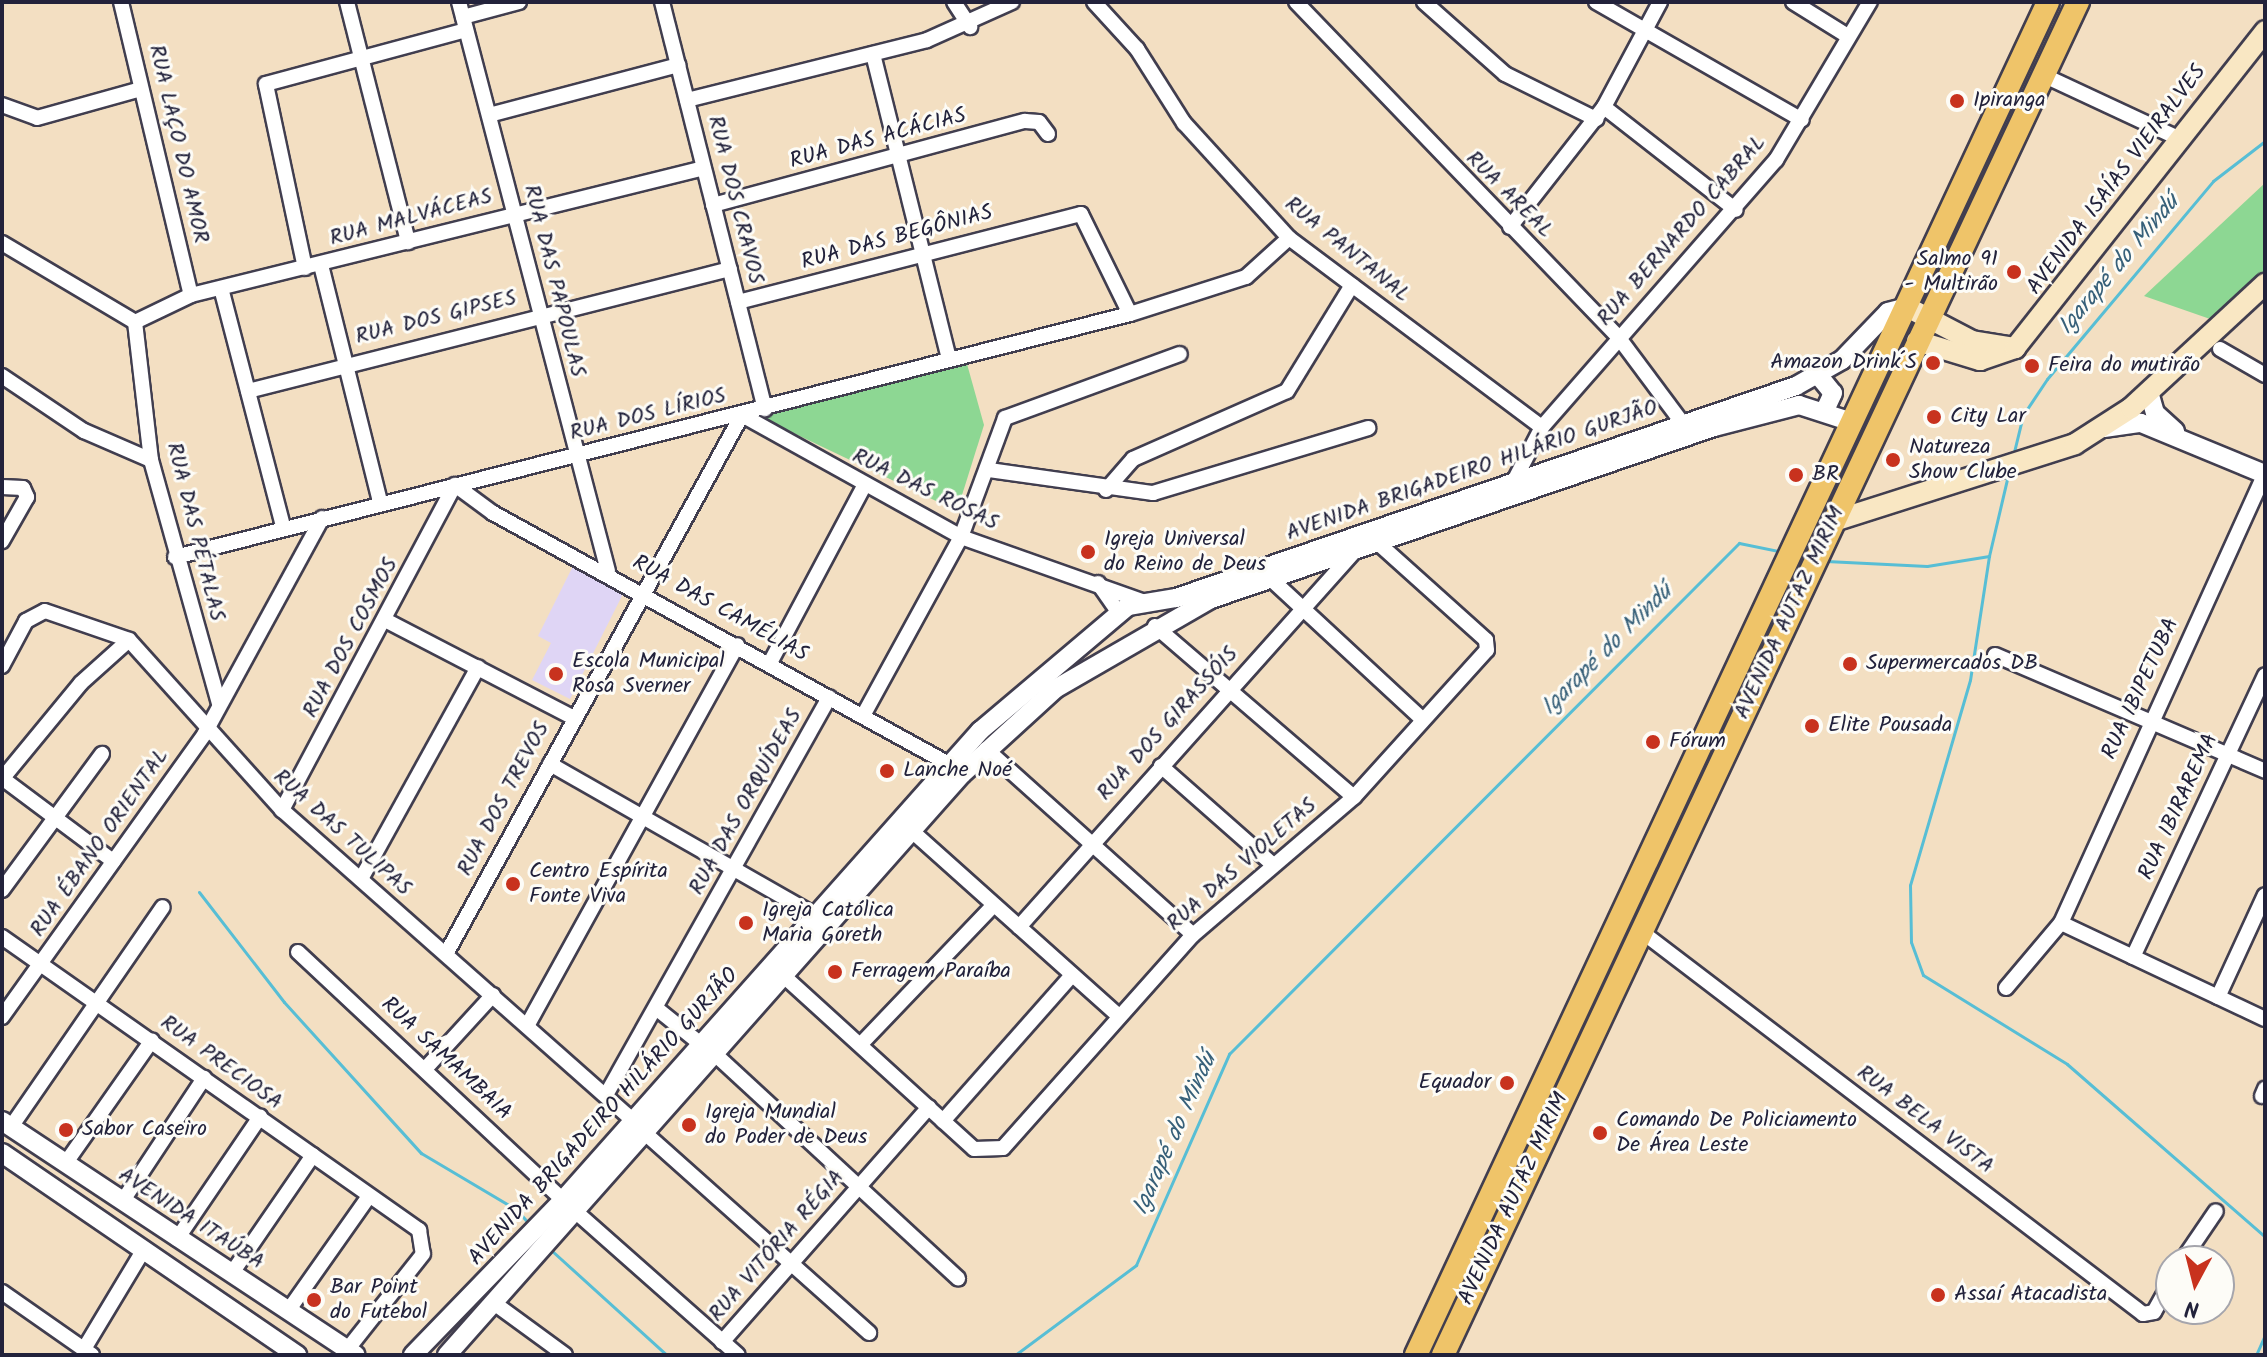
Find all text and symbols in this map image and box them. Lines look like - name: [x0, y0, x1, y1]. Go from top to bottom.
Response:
- street label: RUA LAÇO DO AMOR: [142, 42, 214, 246]
- street label: AVENIDA ISAÍAS VIEIRALVES: [2022, 60, 2212, 300]
- place label: Ipiranga: [1973, 88, 2046, 114]
- marker: Ipiranga: [1948, 92, 1966, 110]
- street label: RUA DAS ACÁCIAS: [787, 103, 969, 175]
- street label: RUA DOS CRAVOS: [701, 113, 769, 287]
- street label: RUA BERNARDO CABRAL: [1592, 130, 1772, 332]
- street label: RUA AREAL: [1460, 146, 1558, 244]
- street label: RUA DAS PAPOULAS: [517, 182, 591, 380]
- street label: RUA MALVÁCEAS: [327, 184, 495, 252]
- water label: Igarapé do Mindú: [2052, 189, 2186, 341]
- street label: RUA PANTANAL: [1279, 191, 1415, 309]
- street label: RUA DAS BEGÔNIAS: [799, 200, 995, 276]
- place label: Salmo 91 - Multirão: [1904, 246, 1998, 298]
- marker: Salmo 91 - Multirão: [2005, 263, 2023, 281]
- street label: RUA DOS GIPSES: [353, 285, 519, 351]
- place label: Amazon Drink´S: [1770, 350, 1917, 376]
- place label: Feira do mutirão: [2048, 353, 2200, 379]
- marker: Amazon Drink´S: [1924, 354, 1942, 372]
- marker: Feira do mutirão: [2023, 357, 2041, 375]
- street label: RUA DOS LÍRIOS: [567, 383, 729, 447]
- street label: AVENIDA BRIGADEIRO HILÁRIO GURJÃO: [1283, 395, 1661, 547]
- place label: City Lar: [1950, 404, 2026, 430]
- marker: City Lar: [1925, 408, 1943, 426]
- place label: Natureza Show Clube: [1909, 434, 2017, 486]
- street label: RUA DAS PÉTALAS: [160, 440, 230, 624]
- street label: RUA DAS ROSAS: [848, 443, 1002, 537]
- marker: Natureza Show Clube: [1884, 451, 1902, 469]
- place label: BR: [1812, 462, 1839, 488]
- marker: BR: [1787, 466, 1805, 484]
- street label: AVENIDA AUTAZ MIRIM: [1729, 503, 1851, 723]
- place label: Igreja Universal do Reino de Deus: [1104, 526, 1266, 578]
- marker: Igreja Universal do Reino de Deus: [1079, 543, 1097, 561]
- street label: RUA DAS CAMÉLIAS: [627, 550, 813, 668]
- street label: RUA DOS COSMOS: [298, 554, 404, 722]
- water label: Igarapé do Mindú: [1535, 578, 1679, 722]
- street label: RUA IBIPETUBA: [2097, 614, 2185, 764]
- street label: RUA DOS GIRASSÓIS: [1092, 642, 1244, 806]
- place label: Escola Municipal Rosa Sverner: [572, 648, 725, 700]
- place label: Supermercados DB: [1866, 651, 2038, 677]
- marker: Supermercados DB: [1841, 655, 1859, 673]
- marker: Escola Municipal Rosa Sverner: [547, 665, 565, 683]
- street label: RUA DAS ORQUÍDEAS: [684, 704, 808, 900]
- place label: Elite Pousada: [1828, 713, 1952, 739]
- street label: RUA DOS TREVOS: [452, 717, 556, 881]
- marker: Elite Pousada: [1803, 717, 1821, 735]
- place label: Fórum: [1669, 729, 1726, 755]
- street label: RUA IBIRAREMA: [2134, 730, 2224, 884]
- marker: Fórum: [1644, 733, 1662, 751]
- street label: RUA ÉBANO ORIENTAL: [25, 744, 175, 942]
- place label: Lanche Noé: [903, 758, 1012, 784]
- marker: Lanche Noé: [878, 762, 896, 780]
- street label: RUA DAS TULIPAS: [267, 764, 417, 902]
- street label: RUA DAS VIOLETAS: [1162, 793, 1322, 937]
- place label: Centro Espírita Fonte Viva: [529, 858, 668, 910]
- marker: Centro Espírita Fonte Viva: [504, 875, 522, 893]
- place label: Igreja Católica Maria Goreth: [762, 897, 894, 948]
- marker: Igreja Católica Maria Goreth: [737, 914, 755, 932]
- place label: Ferragem Paraíba: [851, 959, 1011, 985]
- street label: AVENIDA BRIGADEIRO HILÁRIO GURJÃO: [463, 963, 745, 1271]
- marker: Ferragem Paraíba: [826, 963, 844, 981]
- street label: RUA SAMAMBAIA: [375, 992, 517, 1126]
- street label: RUA PRECIOSA: [155, 1010, 287, 1116]
- water label: Igarapé do Mindú: [1126, 1049, 1224, 1219]
- street label: RUA BELA VISTA: [1851, 1060, 1999, 1180]
- place label: Equador: [1419, 1070, 1491, 1096]
- marker: Equador: [1498, 1074, 1516, 1092]
- street label: AVENIDA AUTAZ MIRIM: [1453, 1089, 1575, 1309]
- place label: Igreja Mundial do Poder de Deus: [705, 1099, 867, 1150]
- place label: Comando De Policiamento De Área Leste: [1616, 1107, 1857, 1158]
- marker: Igreja Mundial do Poder de Deus: [680, 1116, 698, 1134]
- place label: Sabor Caseiro: [82, 1117, 207, 1143]
- marker: Sabor Caseiro: [57, 1121, 75, 1139]
- marker: Comando De Policiamento De Área Leste: [1591, 1124, 1609, 1142]
- street label: AVENIDA ITAÚBA: [113, 1162, 269, 1276]
- street label: RUA VITÓRIA RÉGIA: [704, 1164, 850, 1328]
- north arrow: [2155, 1245, 2235, 1325]
- place label: Bar Point do Futebol: [330, 1274, 427, 1326]
- place label: Assaí Atacadista: [1954, 1282, 2107, 1308]
- marker: Assaí Atacadista: [1929, 1286, 1947, 1304]
- text: N: [2183, 1289, 2201, 1326]
- marker: Bar Point do Futebol: [305, 1291, 323, 1309]

